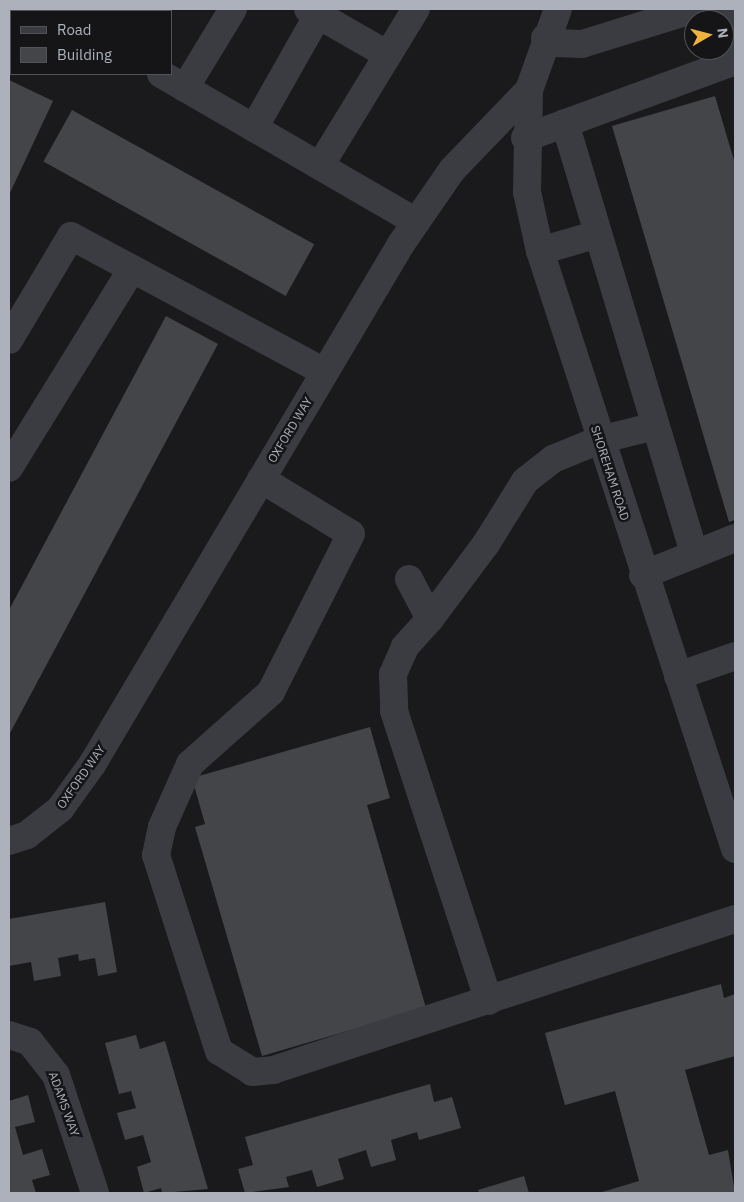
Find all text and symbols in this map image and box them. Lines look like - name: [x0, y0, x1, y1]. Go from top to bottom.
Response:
- legend: [10, 10, 172, 75]
- north arrow: [684, 10, 734, 60]
- text: Road: [57, 20, 92, 39]
- text: N: [713, 27, 732, 39]
- text: Building: [57, 45, 112, 64]
- street label: OXFORD WAY: [265, 395, 315, 465]
- street label: SHOREHAM ROAD: [588, 424, 632, 522]
- street label: OXFORD WAY: [54, 743, 108, 811]
- street label: ADAMS WAY: [46, 1070, 82, 1138]

